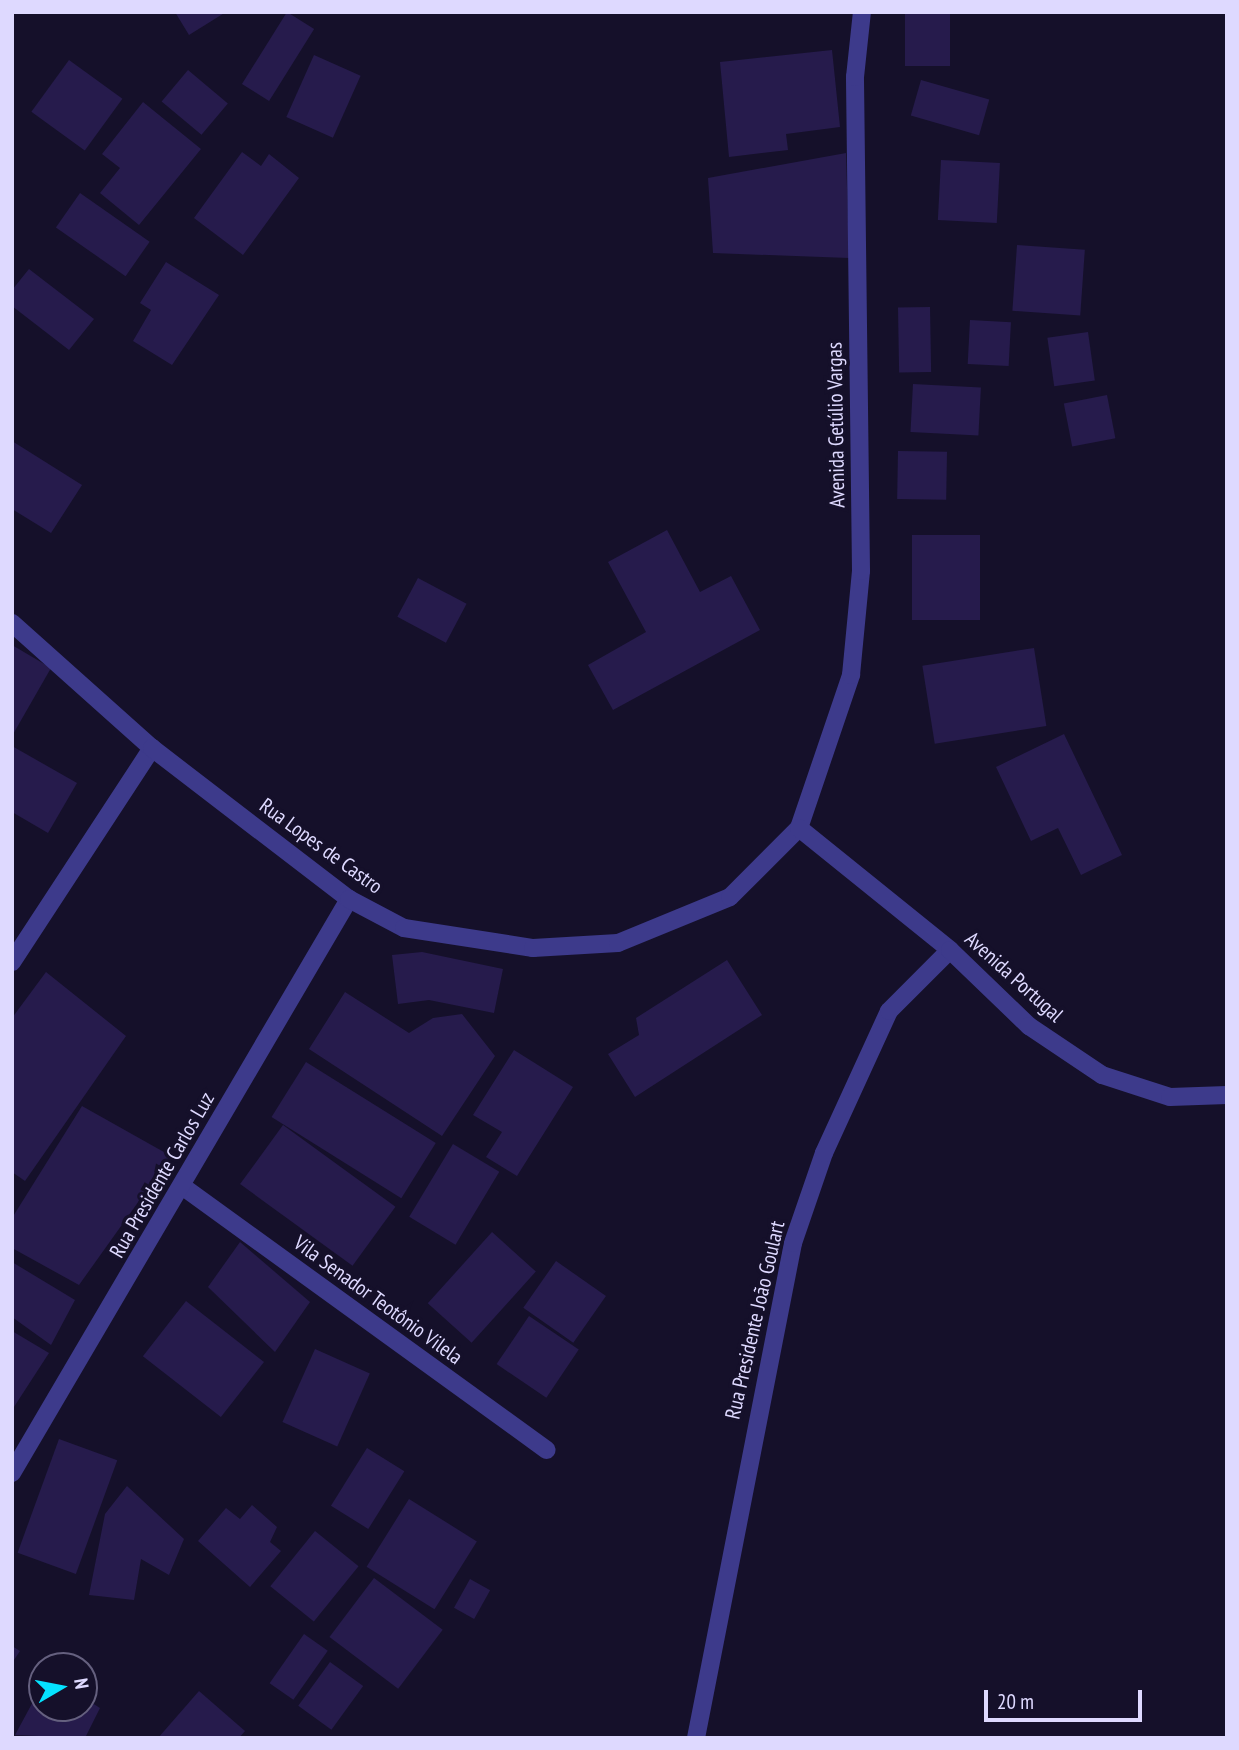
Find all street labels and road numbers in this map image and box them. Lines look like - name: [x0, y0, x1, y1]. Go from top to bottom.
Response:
- street label: Avenida Getúlio Vargas: [822, 342, 850, 508]
- street label: Rua Lopes de Castro: [255, 793, 387, 899]
- street label: Avenida Portugal: [960, 926, 1068, 1028]
- street label: Rua Presidente Carlos Luz: [104, 1088, 220, 1262]
- street label: Rua Presidente João Goulart: [720, 1218, 790, 1422]
- street label: Vila Senador Teotônio Vilela: [288, 1230, 468, 1370]

